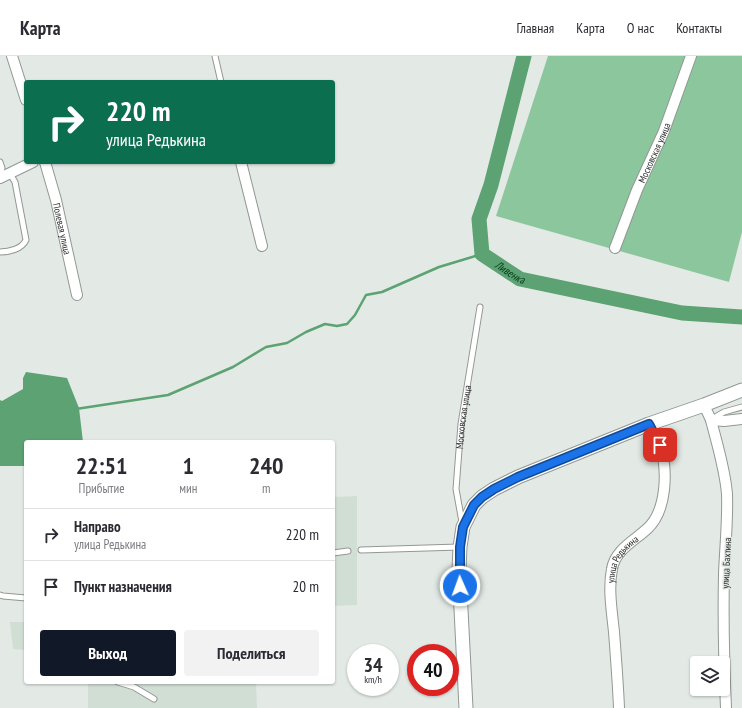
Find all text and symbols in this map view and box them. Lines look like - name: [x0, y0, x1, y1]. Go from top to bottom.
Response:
- text: Карта: [20, 16, 61, 40]
- text: Главная: [516, 19, 554, 37]
- text: Карта: [576, 19, 605, 37]
- text: О нас: [627, 19, 654, 37]
- text: Контакты: [676, 19, 722, 37]
- text: 220 m: [106, 92, 170, 129]
- icon: right: [40, 96, 92, 148]
- street label: Московская улица: [635, 121, 673, 185]
- text: улица Редькина: [106, 128, 206, 151]
- street label: Полевая улица: [50, 202, 74, 256]
- water label: Ливенка: [492, 257, 527, 287]
- street label: Московская улица: [453, 384, 474, 449]
- pin: [643, 428, 677, 462]
- icon: arrive: [649, 434, 671, 456]
- text: 22:51: [76, 450, 128, 481]
- text: 1: [183, 450, 194, 481]
- text: 240: [249, 450, 283, 481]
- text: Прибытие: [79, 480, 125, 497]
- text: мин: [179, 480, 197, 497]
- text: m: [262, 480, 270, 497]
- text: Направо: [74, 517, 121, 536]
- icon: right: [40, 524, 62, 546]
- text: 220 m: [286, 525, 319, 544]
- street label: улица Редькина: [604, 533, 641, 584]
- text: улица Редькина: [74, 536, 146, 553]
- street label: улица Бахтина: [719, 537, 734, 589]
- position arrow: [439, 565, 481, 607]
- icon: arrive: [40, 576, 62, 598]
- text: Пункт назначения: [74, 577, 172, 596]
- text: 20 m: [293, 577, 319, 596]
- button: Выход: [40, 630, 176, 676]
- button: Поделиться: [184, 630, 319, 676]
- speed limit sign: 40: [407, 644, 459, 696]
- text: 34: [363, 652, 383, 678]
- map controls: [690, 656, 730, 696]
- button: layers: [690, 656, 730, 696]
- text: km/h: [364, 673, 382, 686]

